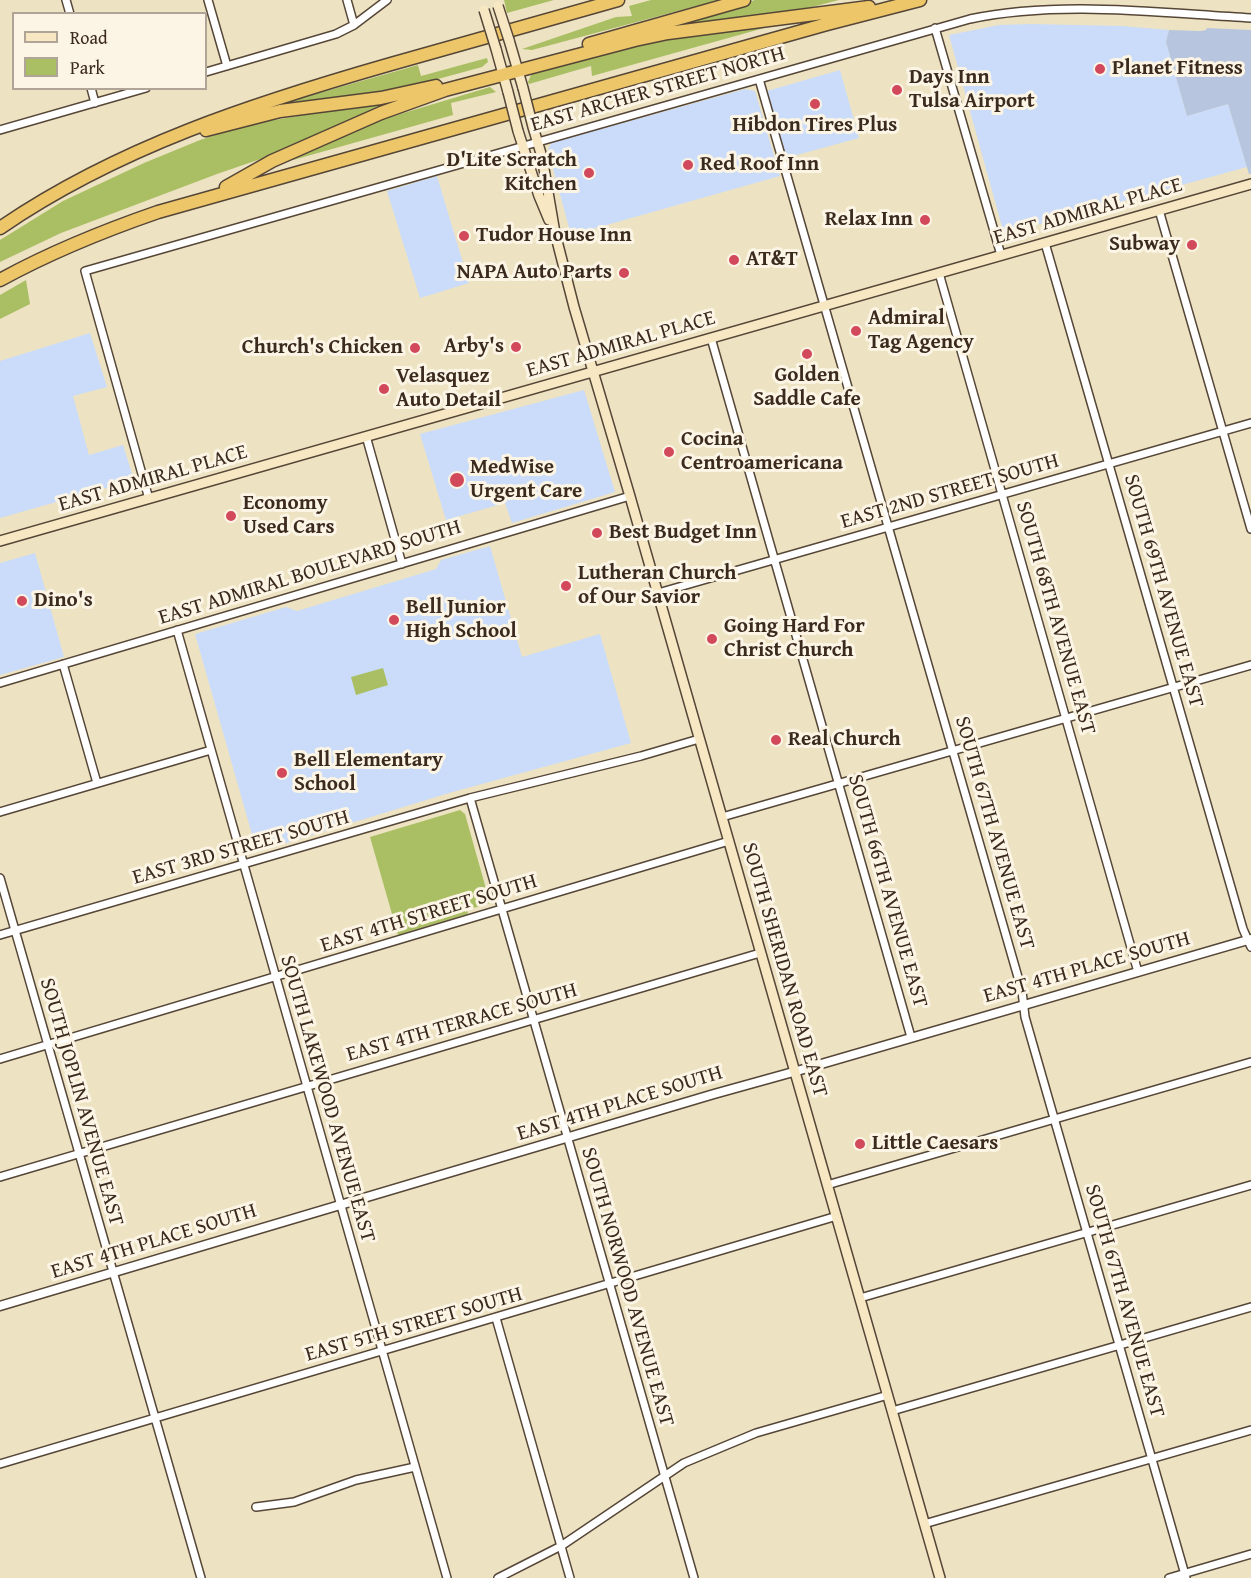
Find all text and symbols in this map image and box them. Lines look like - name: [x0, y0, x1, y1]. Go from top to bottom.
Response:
- legend: [12, 12, 207, 90]
- text: Road: [70, 24, 108, 51]
- street label: EAST ARCHER STREET NORTH: [528, 42, 788, 138]
- text: Park: [70, 54, 105, 81]
- place label: Planet Fitness: [1112, 56, 1243, 82]
- marker: Planet Fitness: [1093, 62, 1107, 76]
- place label: Days Inn Tulsa Airport: [909, 65, 1035, 115]
- marker: Days Inn Tulsa Airport: [890, 83, 904, 97]
- marker: Hibdon Tires Plus: [808, 97, 822, 111]
- place label: Hibdon Tires Plus: [733, 113, 897, 139]
- place label: D'Lite Scratch Kitchen: [446, 148, 577, 198]
- place label: Red Roof Inn: [700, 152, 819, 178]
- marker: Red Roof Inn: [681, 158, 695, 172]
- marker: D'Lite Scratch Kitchen: [582, 166, 596, 180]
- street label: EAST ADMIRAL PLACE: [991, 173, 1185, 251]
- place label: Relax Inn: [825, 207, 913, 233]
- marker: Relax Inn: [918, 213, 932, 227]
- place label: Tudor House Inn: [476, 223, 632, 249]
- marker: Tudor House Inn: [457, 229, 471, 243]
- place label: Subway: [1109, 232, 1180, 258]
- marker: Subway: [1185, 238, 1199, 252]
- place label: AT&T: [746, 247, 798, 273]
- marker: AT&T: [727, 253, 741, 267]
- place label: NAPA Auto Parts: [457, 260, 612, 286]
- marker: NAPA Auto Parts: [617, 266, 631, 280]
- street label: EAST ADMIRAL PLACE: [524, 306, 718, 384]
- place label: Admiral Tag Agency: [868, 306, 974, 356]
- marker: Admiral Tag Agency: [849, 324, 863, 338]
- place label: Arby's: [444, 334, 504, 360]
- place label: Church's Chicken: [242, 335, 403, 361]
- marker: Arby's: [509, 340, 523, 354]
- marker: Church's Chicken: [408, 341, 422, 355]
- marker: Golden Saddle Cafe: [800, 347, 814, 361]
- place label: Golden Saddle Cafe: [753, 363, 861, 413]
- place label: Velasquez Auto Detail: [396, 364, 501, 414]
- marker: Velasquez Auto Detail: [377, 382, 391, 396]
- place label: Cocina Centroamericana: [681, 427, 843, 477]
- street label: EAST ADMIRAL PLACE: [56, 440, 250, 518]
- marker: Cocina Centroamericana: [662, 445, 676, 459]
- street label: EAST 2ND STREET SOUTH: [838, 449, 1062, 535]
- place label: MedWise Urgent Care: [470, 455, 582, 505]
- marker: MedWise Urgent Care: [448, 471, 466, 489]
- street label: SOUTH 69TH AVENUE EAST: [1118, 472, 1208, 710]
- place label: Economy Used Cars: [243, 491, 334, 541]
- street label: SOUTH 68TH AVENUE EAST: [1010, 499, 1100, 737]
- marker: Economy Used Cars: [224, 509, 238, 523]
- street label: EAST ADMIRAL BOULEVARD SOUTH: [156, 515, 464, 631]
- place label: Best Budget Inn: [609, 520, 757, 546]
- marker: Best Budget Inn: [590, 526, 604, 540]
- place label: Lutheran Church of Our Savior: [578, 561, 736, 611]
- marker: Lutheran Church of Our Savior: [559, 579, 573, 593]
- place label: Dino's: [34, 588, 93, 614]
- marker: Dino's: [15, 594, 29, 608]
- place label: Bell Junior High School: [406, 595, 517, 645]
- marker: Bell Junior High School: [387, 613, 401, 627]
- place label: Going Hard For Christ Church: [724, 614, 865, 664]
- marker: Going Hard For Christ Church: [705, 632, 719, 646]
- street label: SOUTH 67TH AVENUE EAST: [949, 714, 1039, 952]
- place label: Real Church: [788, 727, 901, 753]
- marker: Real Church: [769, 733, 783, 747]
- place label: Bell Elementary School: [294, 748, 443, 798]
- marker: Bell Elementary School: [275, 766, 289, 780]
- street label: SOUTH 66TH AVENUE EAST: [842, 772, 932, 1010]
- street label: EAST 3RD STREET SOUTH: [130, 805, 352, 891]
- street label: SOUTH SHERIDAN ROAD EAST: [736, 840, 832, 1100]
- street label: EAST 4TH STREET SOUTH: [318, 869, 540, 959]
- street label: EAST 4TH PLACE SOUTH: [981, 926, 1193, 1010]
- street label: SOUTH LAKEWOOD AVENUE EAST: [274, 953, 380, 1245]
- street label: SOUTH JOPLIN AVENUE EAST: [34, 975, 128, 1229]
- street label: EAST 4TH TERRACE SOUTH: [344, 978, 580, 1068]
- street label: EAST 4TH PLACE SOUTH: [514, 1061, 726, 1147]
- place label: Little Caesars: [872, 1131, 998, 1157]
- marker: Little Caesars: [853, 1137, 867, 1151]
- street label: SOUTH NORWOOD AVENUE EAST: [575, 1145, 679, 1429]
- street label: SOUTH 67TH AVENUE EAST: [1079, 1182, 1169, 1420]
- street label: EAST 4TH PLACE SOUTH: [48, 1199, 260, 1285]
- street label: EAST 5TH STREET SOUTH: [303, 1282, 525, 1368]

